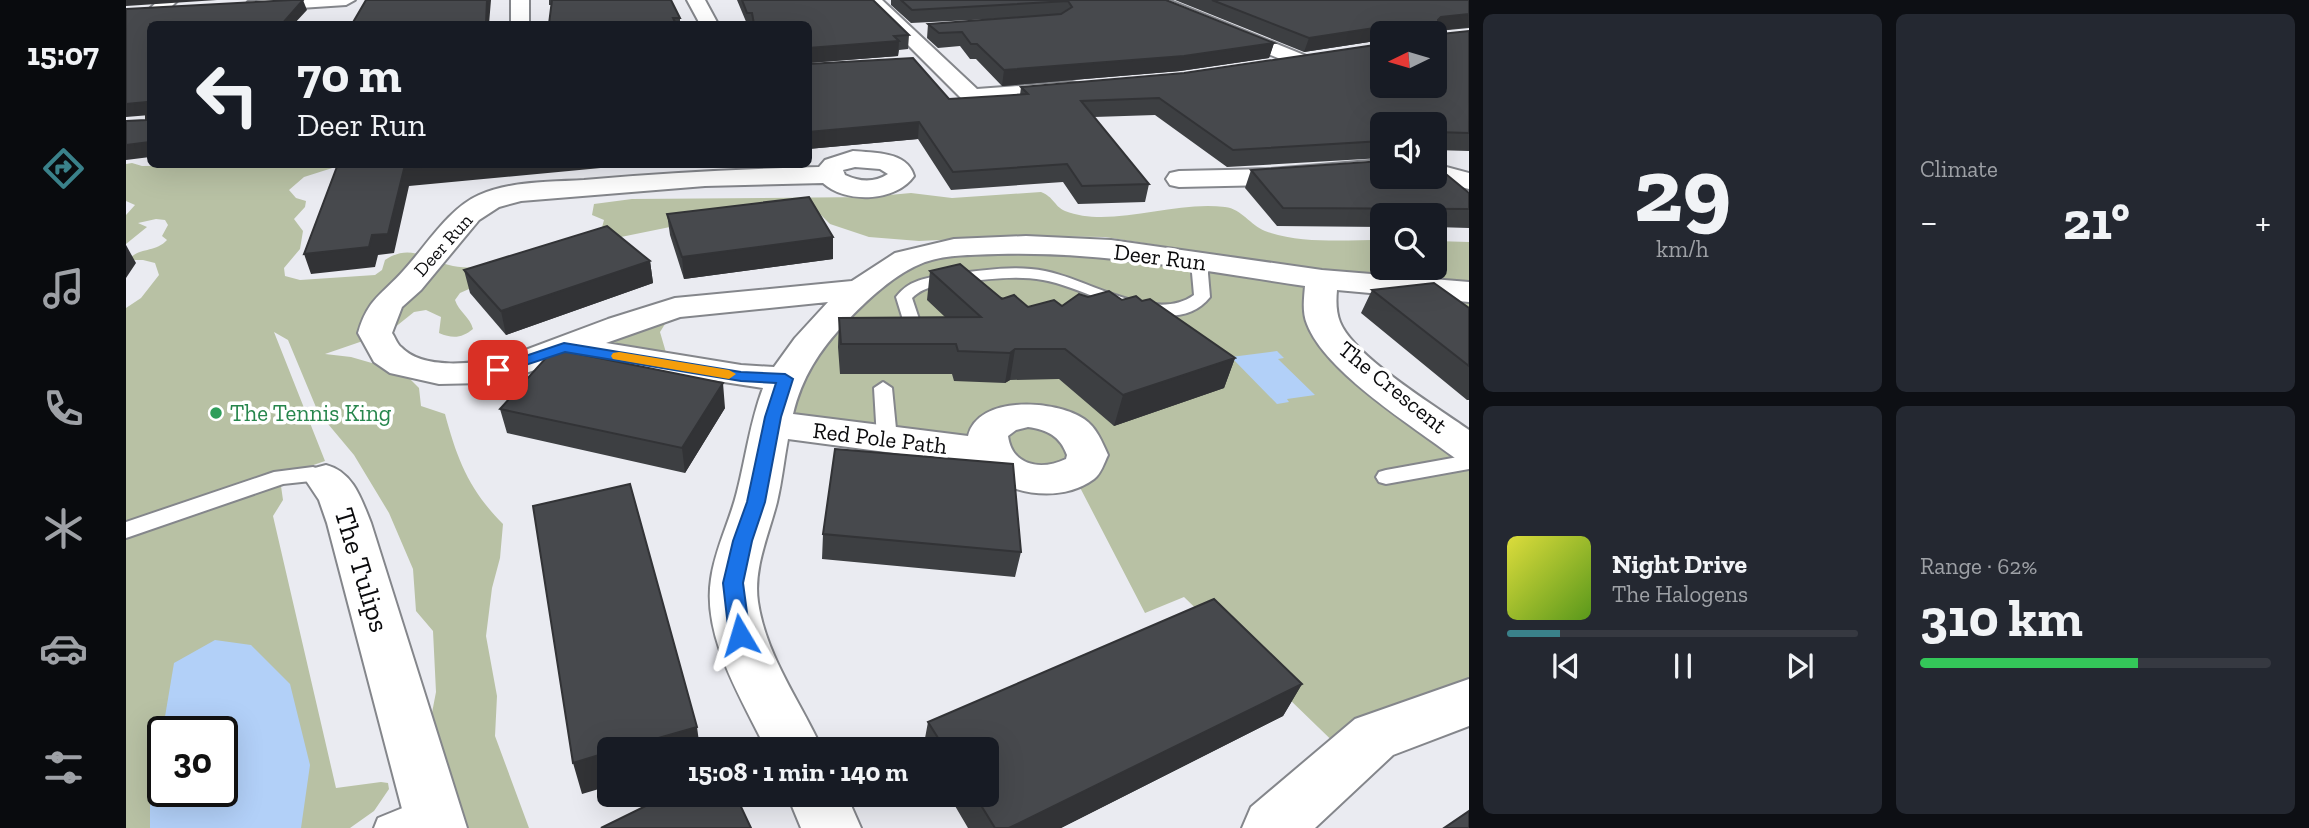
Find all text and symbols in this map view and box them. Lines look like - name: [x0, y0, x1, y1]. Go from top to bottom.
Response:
- north arrow: [1370, 21, 1447, 98]
- map controls: [1370, 21, 1447, 280]
- text: 15:07: [27, 35, 99, 73]
- text: 70 m: [297, 46, 402, 105]
- icon: left: [182, 49, 273, 140]
- text: Deer Run: [297, 106, 426, 144]
- button: sound: [1370, 112, 1447, 189]
- text: 29: [1634, 135, 1731, 244]
- icon: directions: [39, 144, 88, 193]
- text: Climate: [1920, 155, 1998, 183]
- text: 21°: [2063, 190, 2130, 252]
- text: −: [1920, 199, 1938, 245]
- text: +: [2255, 199, 2271, 245]
- button: search: [1370, 203, 1447, 280]
- street label: Deer Run: [409, 209, 477, 281]
- text: km/h: [1656, 235, 1709, 263]
- street label: Deer Run: [1112, 237, 1208, 277]
- icon: music: [39, 264, 88, 313]
- street label: The Crescent: [1333, 335, 1453, 440]
- pin: [468, 340, 528, 400]
- icon: arrive: [479, 351, 517, 389]
- icon: phone: [39, 384, 88, 433]
- place label: The Tennis King: [230, 399, 392, 427]
- marker: The Tennis King: [208, 405, 224, 421]
- street label: Red Pole Path: [811, 416, 949, 460]
- icon: climate: [39, 504, 88, 553]
- street label: The Tulips: [327, 504, 397, 636]
- text: Night Drive: [1612, 548, 1747, 580]
- text: Range · 62%: [1920, 552, 2037, 580]
- text: The Halogens: [1612, 580, 1748, 608]
- text: 310 km: [1920, 587, 2083, 649]
- position arrow: [703, 598, 777, 672]
- icon: car: [39, 624, 88, 673]
- icon: previous: [1547, 647, 1585, 685]
- icon: pause: [1664, 647, 1702, 685]
- icon: next: [1781, 647, 1819, 685]
- speed limit sign: 30: [147, 716, 238, 807]
- icon: filters: [39, 743, 88, 792]
- text: 15:08 · 1 min · 140 m: [688, 756, 908, 788]

